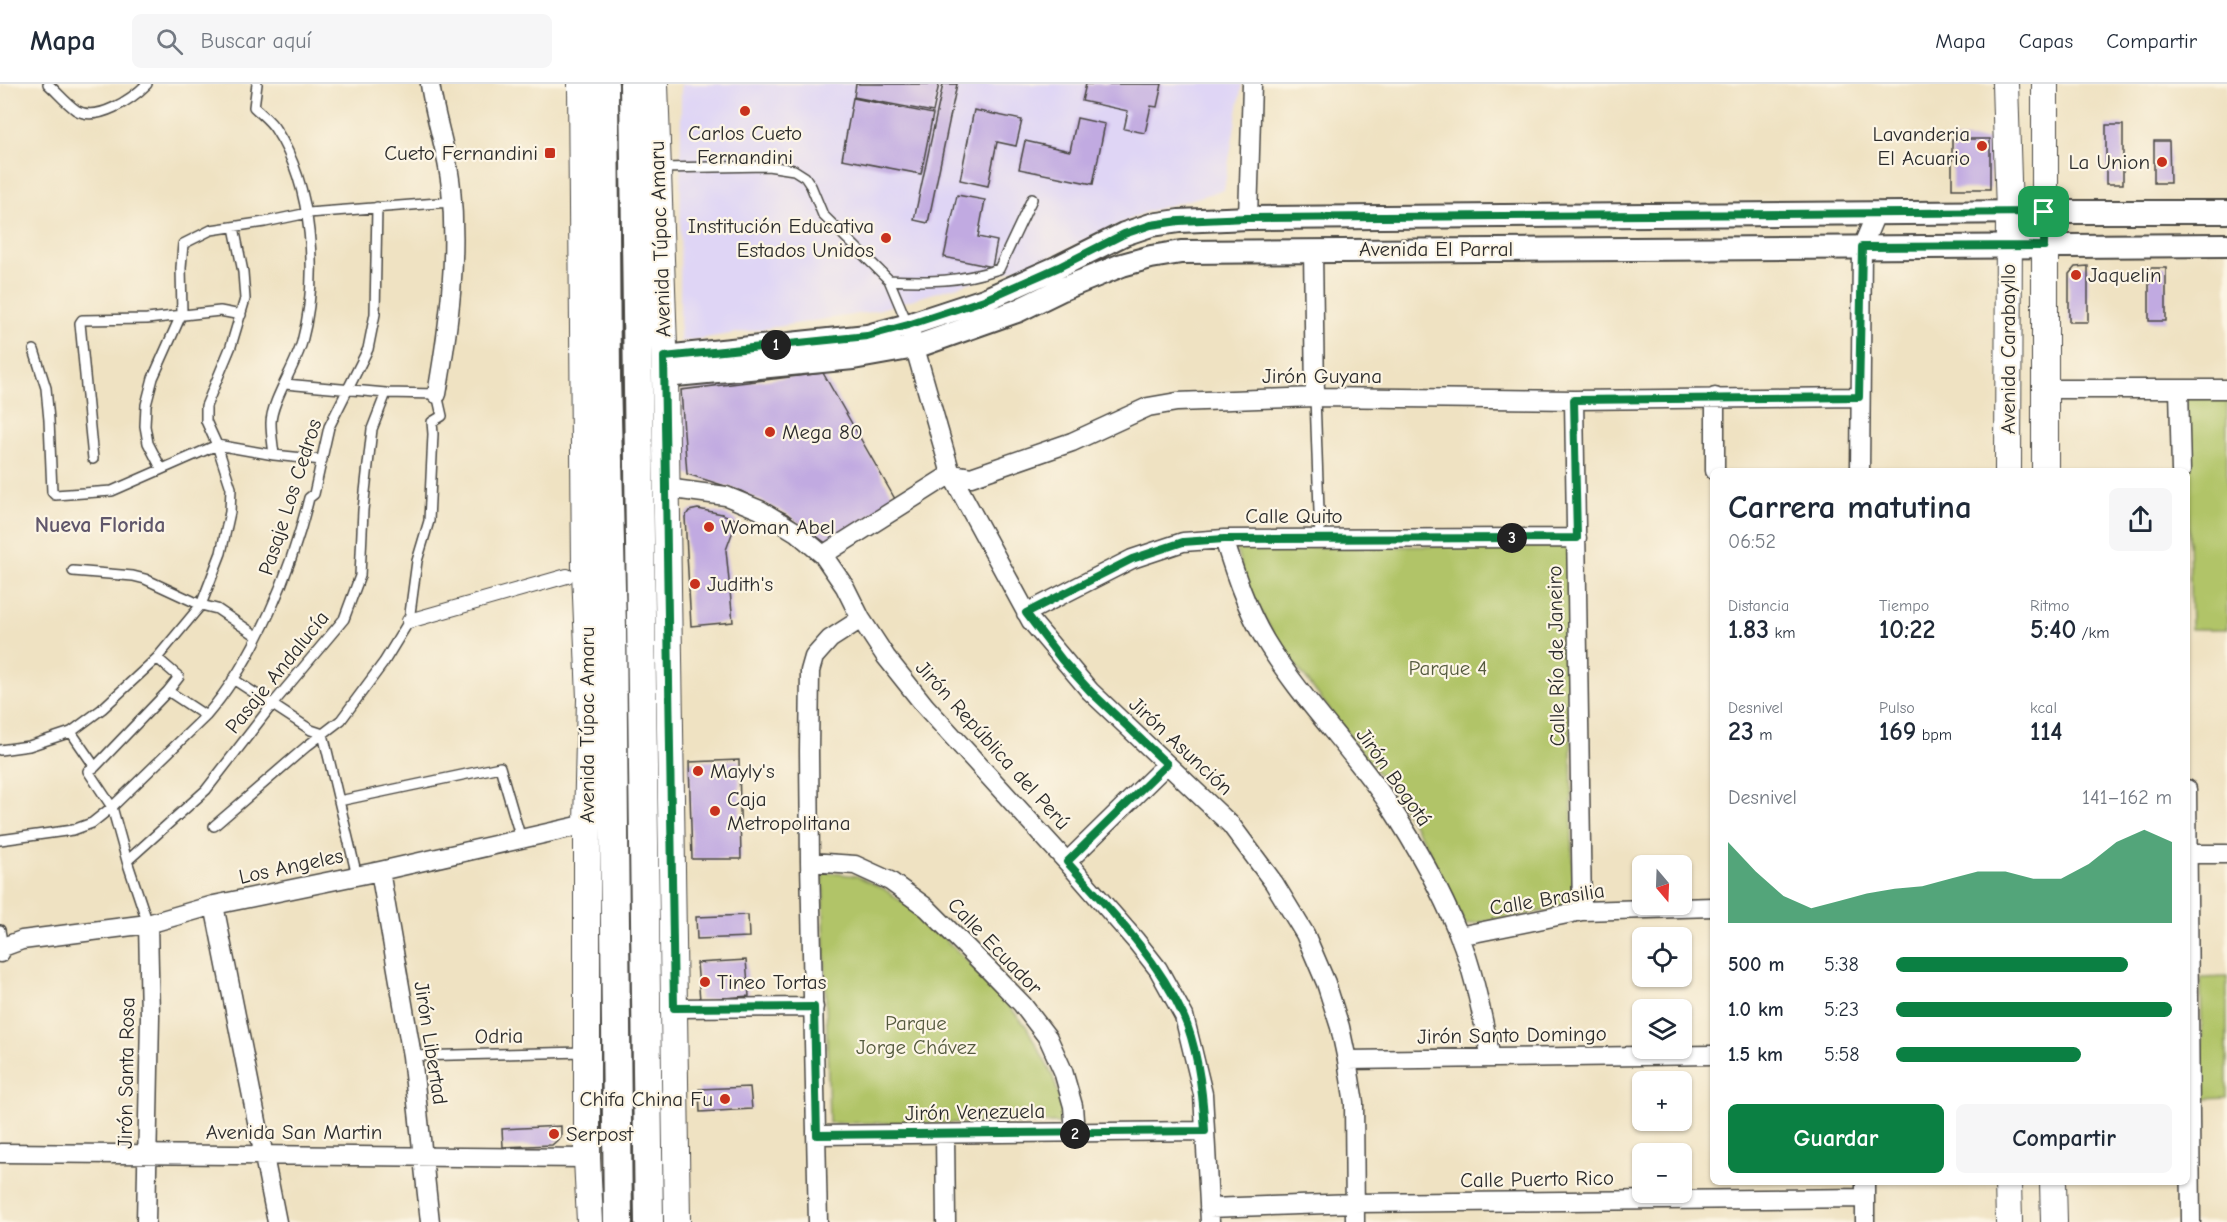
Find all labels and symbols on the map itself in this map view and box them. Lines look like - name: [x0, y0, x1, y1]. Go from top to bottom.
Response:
- marker: Carlos Cueto Fernandini: [738, 104, 752, 118]
- place label: Carlos Cueto Fernandini: [688, 121, 802, 169]
- place label: Lavanderia El Acuario: [1873, 122, 1970, 170]
- marker: Lavanderia El Acuario: [1975, 139, 1989, 153]
- street label: Avenida Túpac Amaru: [645, 140, 675, 338]
- place label: Cueto Fernandini: [384, 141, 538, 165]
- marker: Cueto Fernandini: [543, 146, 557, 160]
- place label: La Union: [2068, 150, 2150, 174]
- marker: La Union: [2155, 155, 2169, 169]
- pin: [2018, 186, 2069, 237]
- place label: Institución Educativa Estados Unidos: [688, 214, 874, 262]
- marker: Institución Educativa Estados Unidos: [879, 231, 893, 245]
- street label: Avenida El Parral: [1359, 237, 1513, 261]
- place label: Jaquelin: [2088, 263, 2162, 287]
- street label: Avenida Carabayllo: [1996, 264, 2020, 434]
- marker: Jaquelin: [2069, 268, 2083, 282]
- pin: 1: [761, 330, 791, 360]
- street label: Jirón Guyana: [1262, 364, 1382, 388]
- street label: Pasaje Los Cedros: [253, 416, 327, 578]
- place label: Mega 80: [782, 420, 863, 444]
- marker: Mega 80: [763, 425, 777, 439]
- street label: Calle Quito: [1245, 504, 1343, 528]
- district label: Nueva Florida: [35, 512, 165, 538]
- place label: Woman Abel: [721, 515, 835, 539]
- marker: Woman Abel: [702, 520, 716, 534]
- pin: 3: [1497, 523, 1527, 553]
- street label: Calle Río de Janeiro: [1542, 565, 1570, 747]
- place label: Judith's: [707, 572, 773, 596]
- marker: Judith's: [688, 577, 702, 591]
- street label: Pasaje Andalucía: [220, 606, 334, 738]
- street label: Avenida Túpac Amaru: [575, 627, 599, 823]
- street label: Jirón República del Perú: [911, 656, 1075, 834]
- park label: Parque 4: [1409, 656, 1487, 680]
- street label: Jirón Asunción: [1124, 692, 1238, 800]
- street label: Jirón Bogotá: [1351, 723, 1437, 831]
- place label: Mayly's: [710, 759, 775, 783]
- marker: Mayly's: [691, 764, 705, 778]
- place label: Caja Metropolitana: [727, 787, 851, 835]
- marker: Caja Metropolitana: [708, 804, 722, 818]
- street label: Los Angeles: [237, 843, 345, 889]
- north arrow: [1632, 855, 1692, 915]
- street label: Calle Brasilia: [1488, 878, 1606, 920]
- street label: Calle Ecuador: [943, 893, 1048, 1000]
- place label: Tineo Tortas: [717, 970, 826, 994]
- marker: Tineo Tortas: [698, 975, 712, 989]
- street label: Jirón Libertad: [409, 980, 453, 1106]
- street label: Jirón Santa Rosa: [113, 997, 139, 1149]
- park label: Parque Jorge Chávez: [856, 1011, 976, 1059]
- street label: Jirón Santo Domingo: [1417, 1021, 1607, 1049]
- street label: Odria: [475, 1024, 523, 1048]
- place label: Chifa China Fu: [580, 1087, 713, 1111]
- marker: Chifa China Fu: [718, 1092, 732, 1106]
- street label: Jirón Venezuela: [905, 1099, 1045, 1125]
- pin: 2: [1060, 1119, 1090, 1149]
- street label: Avenida San Martin: [206, 1120, 382, 1144]
- place label: Serpost: [566, 1122, 634, 1146]
- marker: Serpost: [547, 1127, 561, 1141]
- street label: Calle Puerto Rico: [1460, 1166, 1614, 1192]

